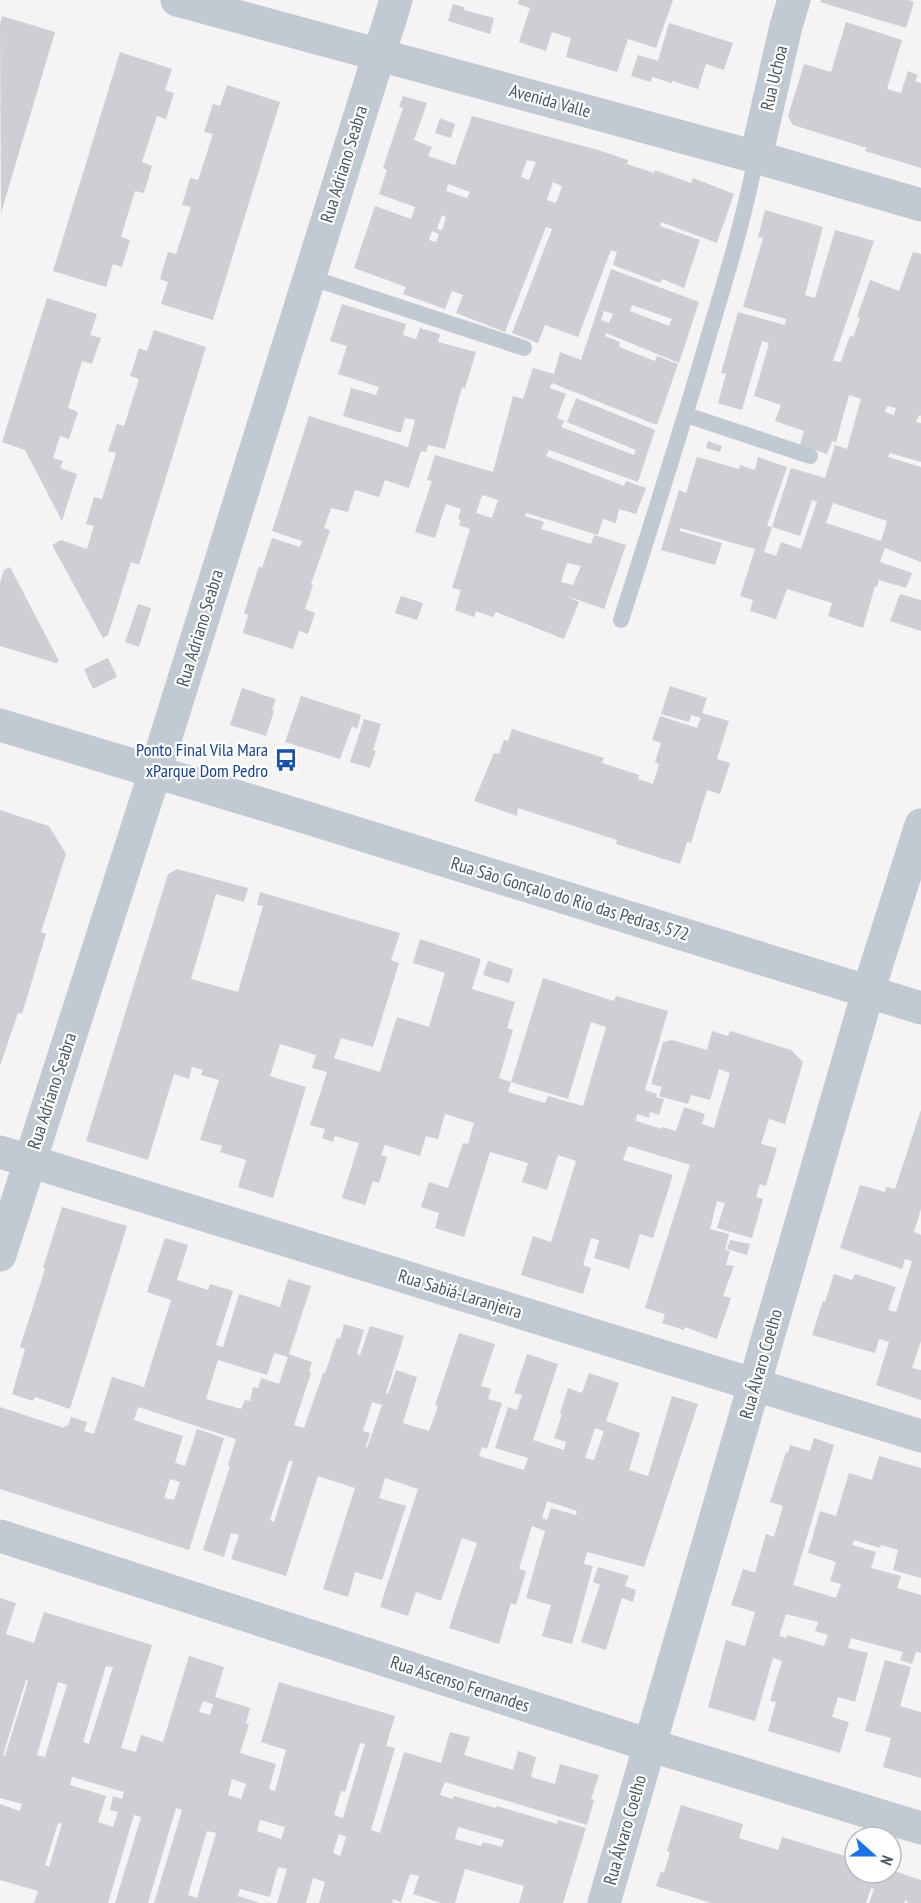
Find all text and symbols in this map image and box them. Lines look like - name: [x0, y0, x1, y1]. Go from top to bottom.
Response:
- street label: Rua Uchoa: [755, 43, 792, 113]
- street label: Avenida Valle: [507, 79, 593, 122]
- street label: Rua Adriano Seabra: [315, 103, 372, 225]
- street label: Rua Adriano Seabra: [171, 567, 228, 689]
- place label: Ponto Final Vila Mara xParque Dom Pedro: [136, 738, 268, 782]
- bus stop icon: Ponto Final Vila Mara xParque Dom Pedro: [273, 747, 299, 773]
- street label: Rua São Gonçalo do Rio das Pedras, 572: [448, 851, 692, 946]
- street label: Rua Adriano Seabra: [22, 1030, 81, 1152]
- street label: Rua Sabiá-Laranjeira: [395, 1264, 525, 1323]
- street label: Rua Álvaro Coelho: [734, 1306, 787, 1421]
- street label: Rua Ascenso Fernandes: [388, 1650, 533, 1717]
- street label: Rua Álvaro Coelho: [598, 1772, 651, 1887]
- north arrow: [843, 1825, 903, 1885]
- text: N: [876, 1853, 898, 1868]

